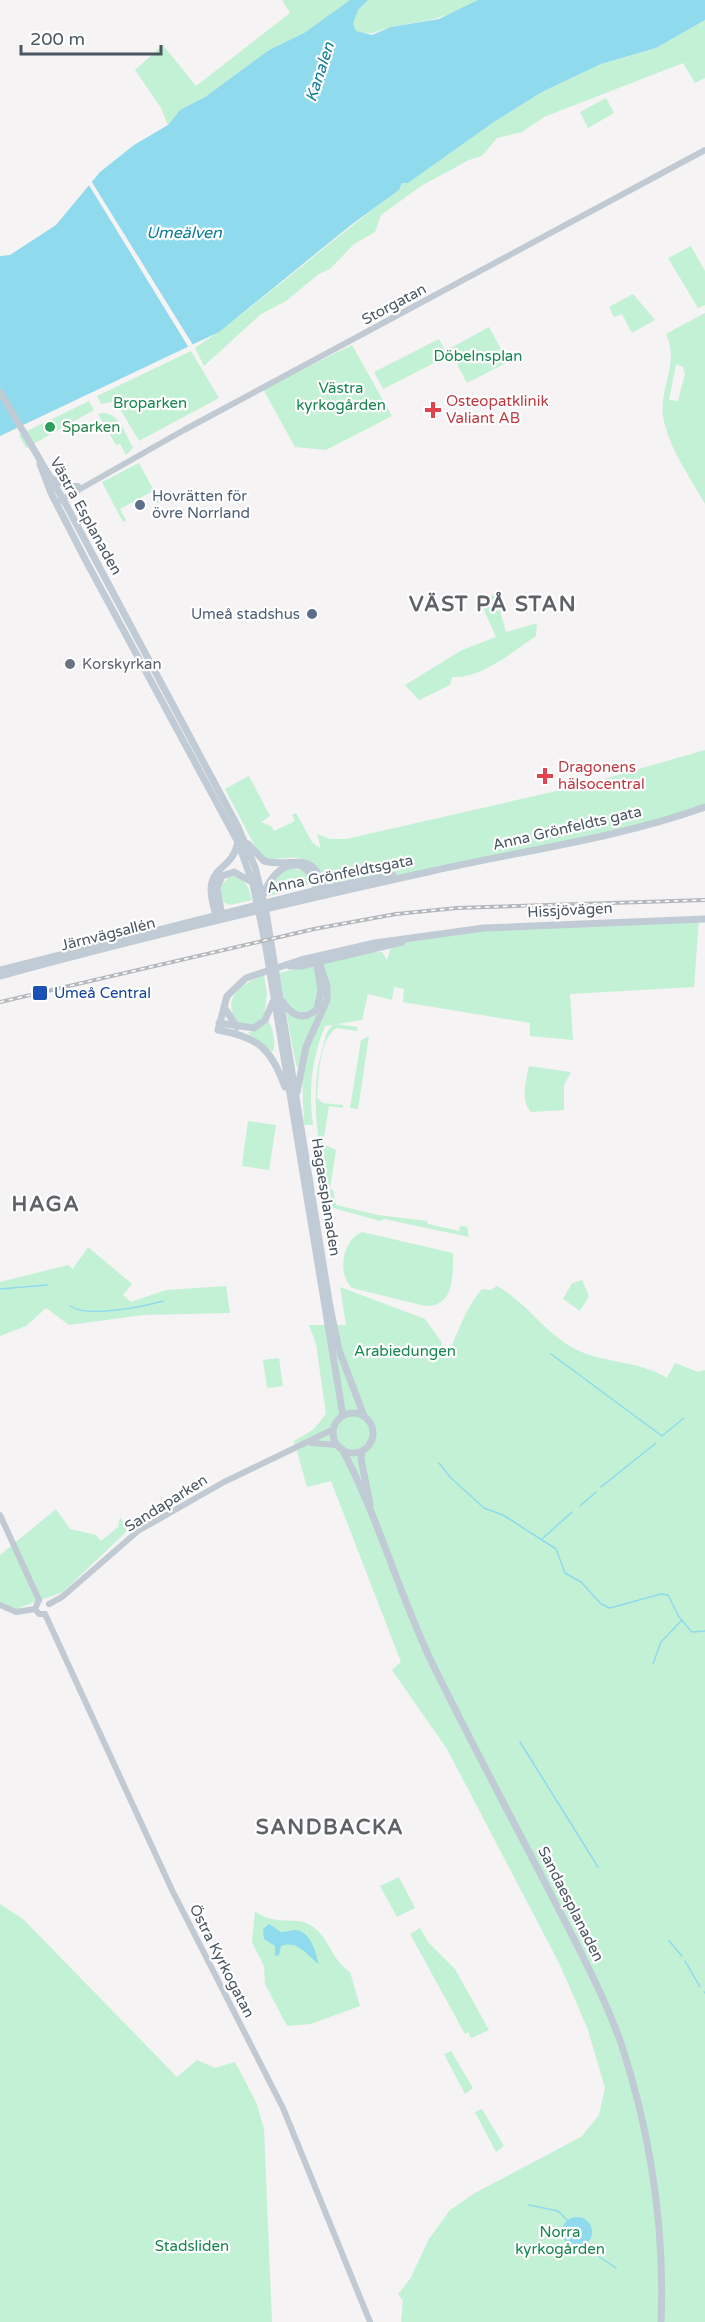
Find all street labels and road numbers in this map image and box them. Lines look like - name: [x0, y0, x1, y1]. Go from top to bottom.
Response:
- street label: Storgatan: [359, 280, 429, 328]
- street label: Västra Esplanaden: [46, 454, 126, 578]
- street label: Anna Grönfeldts gata: [491, 802, 643, 854]
- street label: Anna Grönfeldtsgata: [265, 851, 415, 897]
- street label: Hissjövägen: [527, 899, 613, 921]
- street label: Järnvägsallén: [59, 914, 157, 954]
- street label: Hagaesplanaden: [308, 1137, 344, 1257]
- street label: Sandaparken: [121, 1470, 211, 1536]
- street label: Sandaesplanaden: [534, 1843, 608, 1965]
- street label: Östra Kyrkogatan: [186, 1901, 258, 2021]

